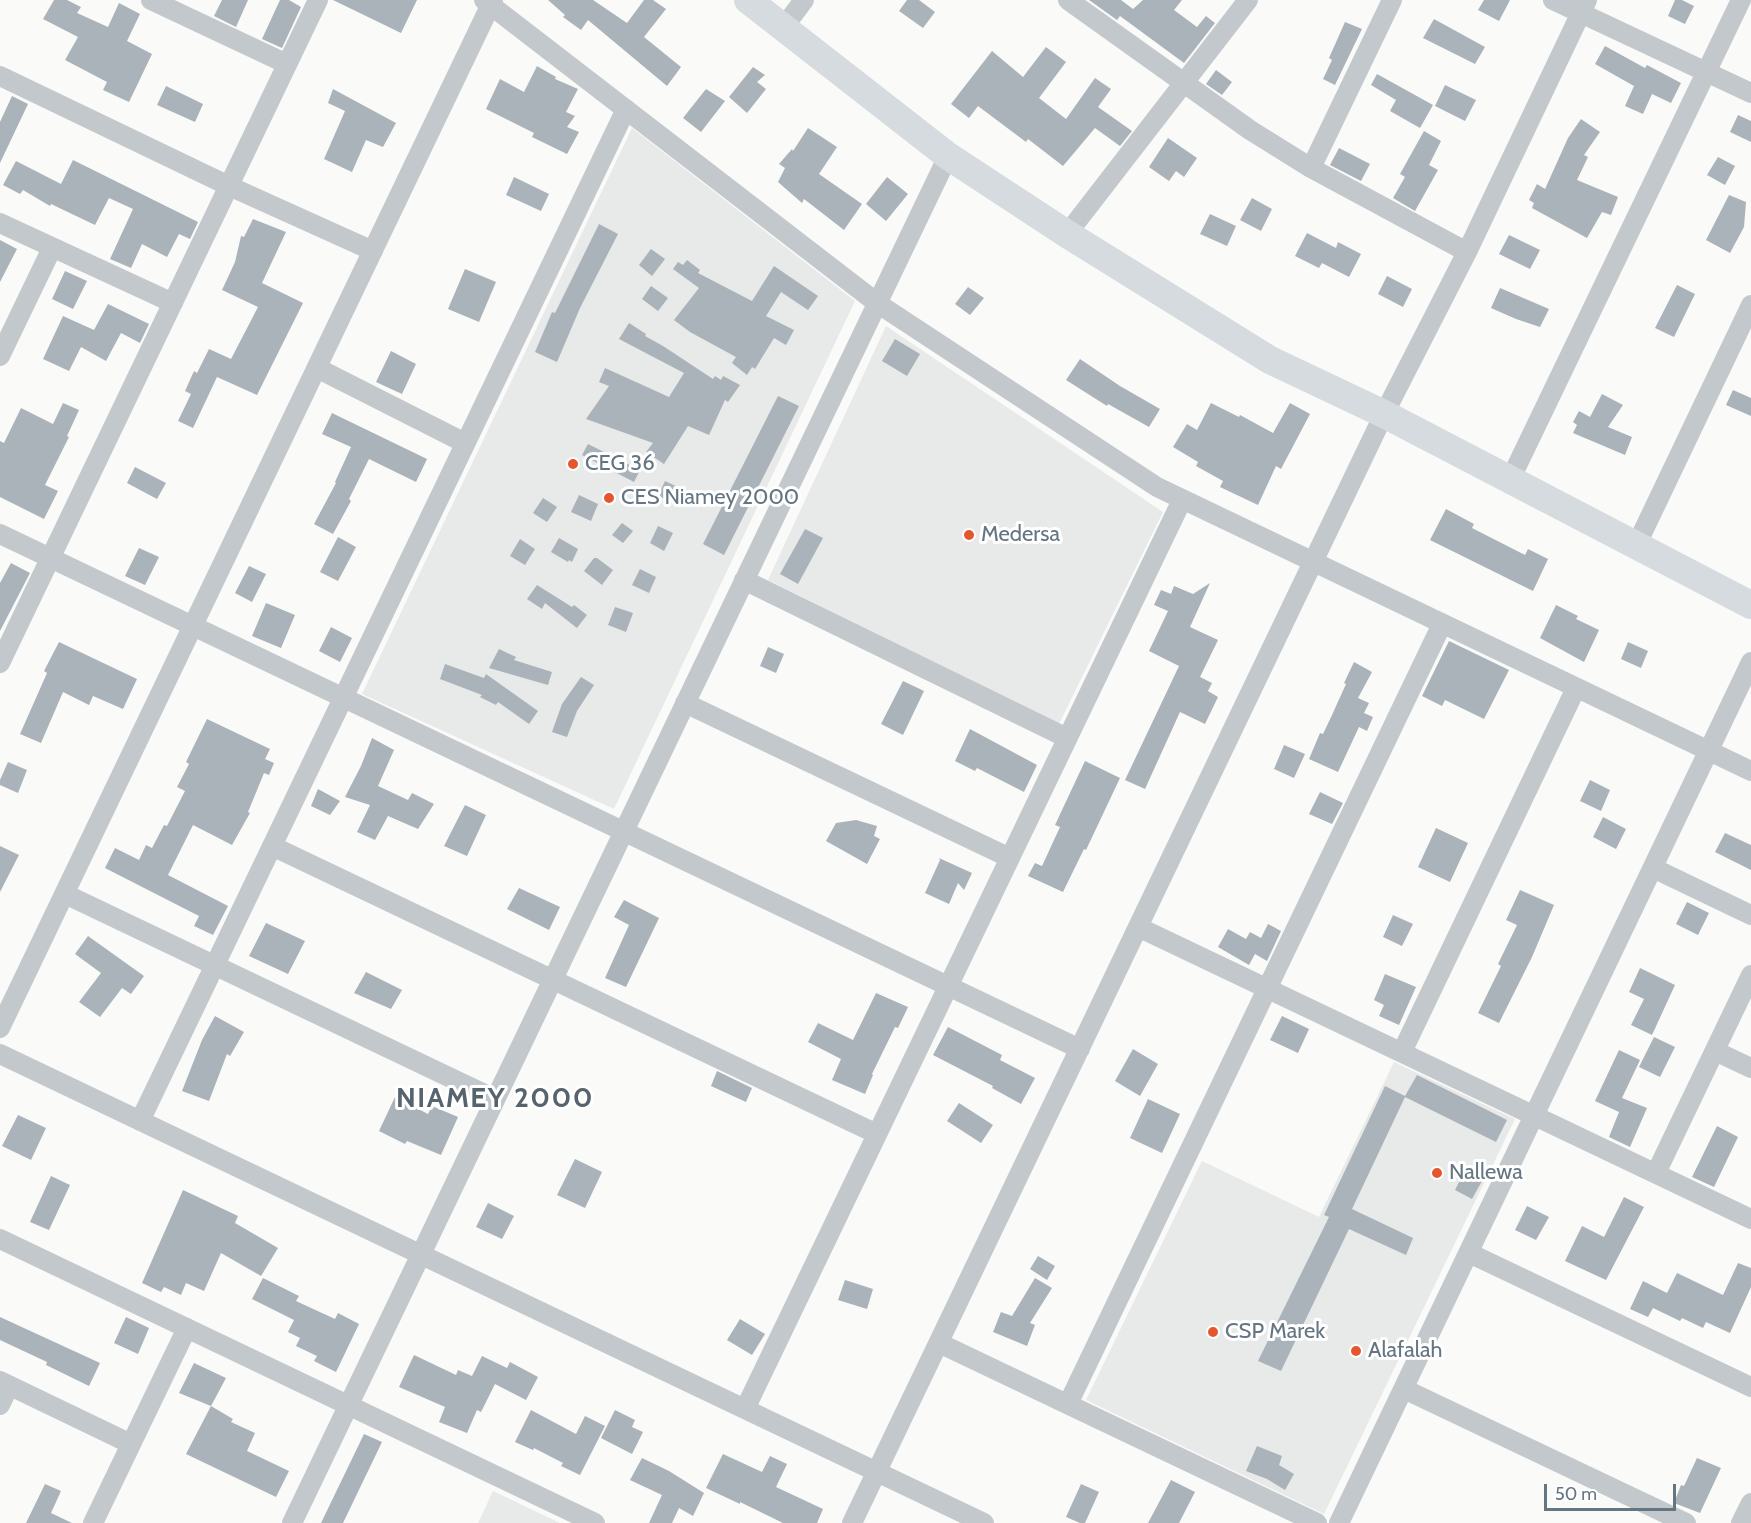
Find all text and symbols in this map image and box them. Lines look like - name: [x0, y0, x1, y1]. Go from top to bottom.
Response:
- place label: CEG 36: [585, 451, 655, 477]
- marker: CEG 36: [566, 457, 580, 471]
- place label: CES Niamey 2000: [621, 485, 799, 511]
- marker: CES Niamey 2000: [602, 491, 616, 505]
- place label: Medersa: [981, 522, 1060, 548]
- marker: Medersa: [962, 528, 976, 542]
- district label: NIAMEY 2000: [396, 1082, 594, 1116]
- place label: Nallewa: [1449, 1160, 1523, 1186]
- marker: Nallewa: [1430, 1166, 1444, 1180]
- place label: CSP Marek: [1225, 1319, 1325, 1345]
- marker: CSP Marek: [1206, 1325, 1220, 1339]
- place label: Alafalah: [1368, 1338, 1442, 1364]
- marker: Alafalah: [1349, 1344, 1363, 1358]
- scale bar: [1547, 1472, 1679, 1510]
- text: 50 m: [1555, 1483, 1597, 1505]

